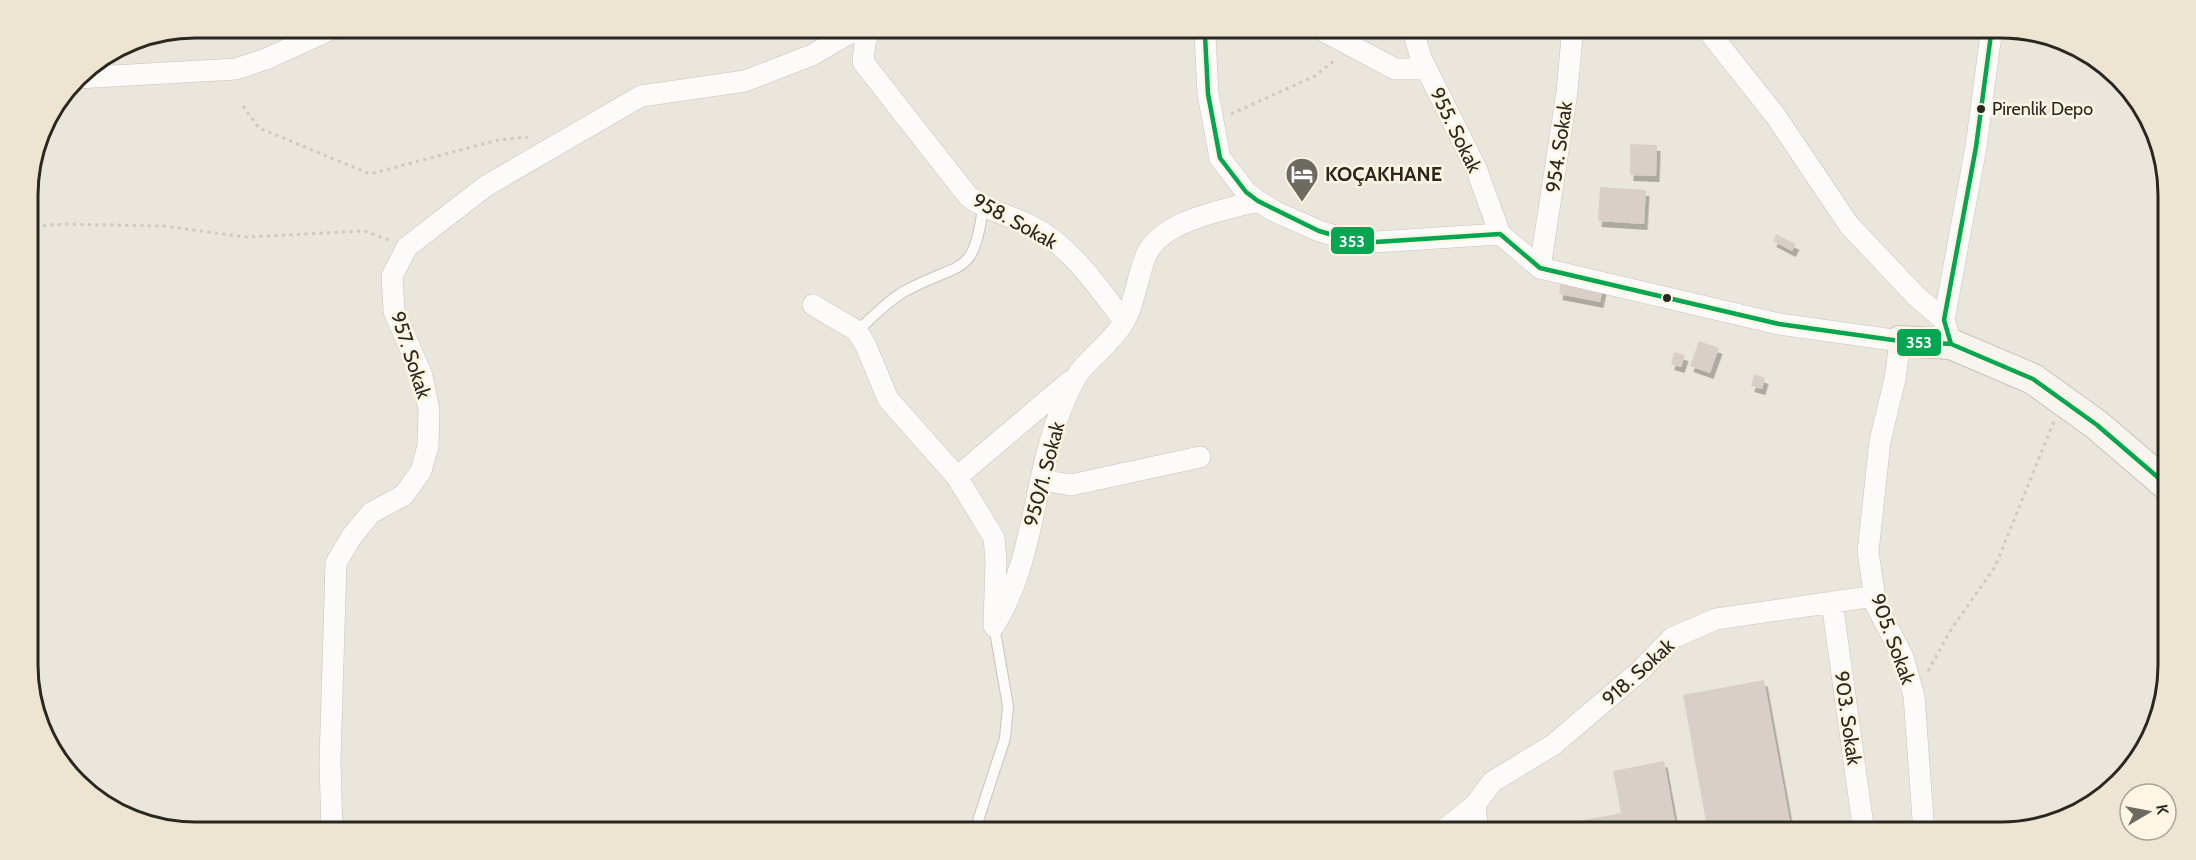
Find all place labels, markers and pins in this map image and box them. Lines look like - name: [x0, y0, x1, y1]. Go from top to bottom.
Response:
- place label: Pirenlik Depo: [1992, 98, 2093, 120]
- marker: Pirenlik Depo: [1975, 103, 1987, 115]
- hotel icon: KOÇAKHANE: [1284, 156, 1320, 203]
- place label: KOÇAKHANE: [1325, 162, 1442, 186]
- unlabelled marker: [1661, 292, 1673, 304]

